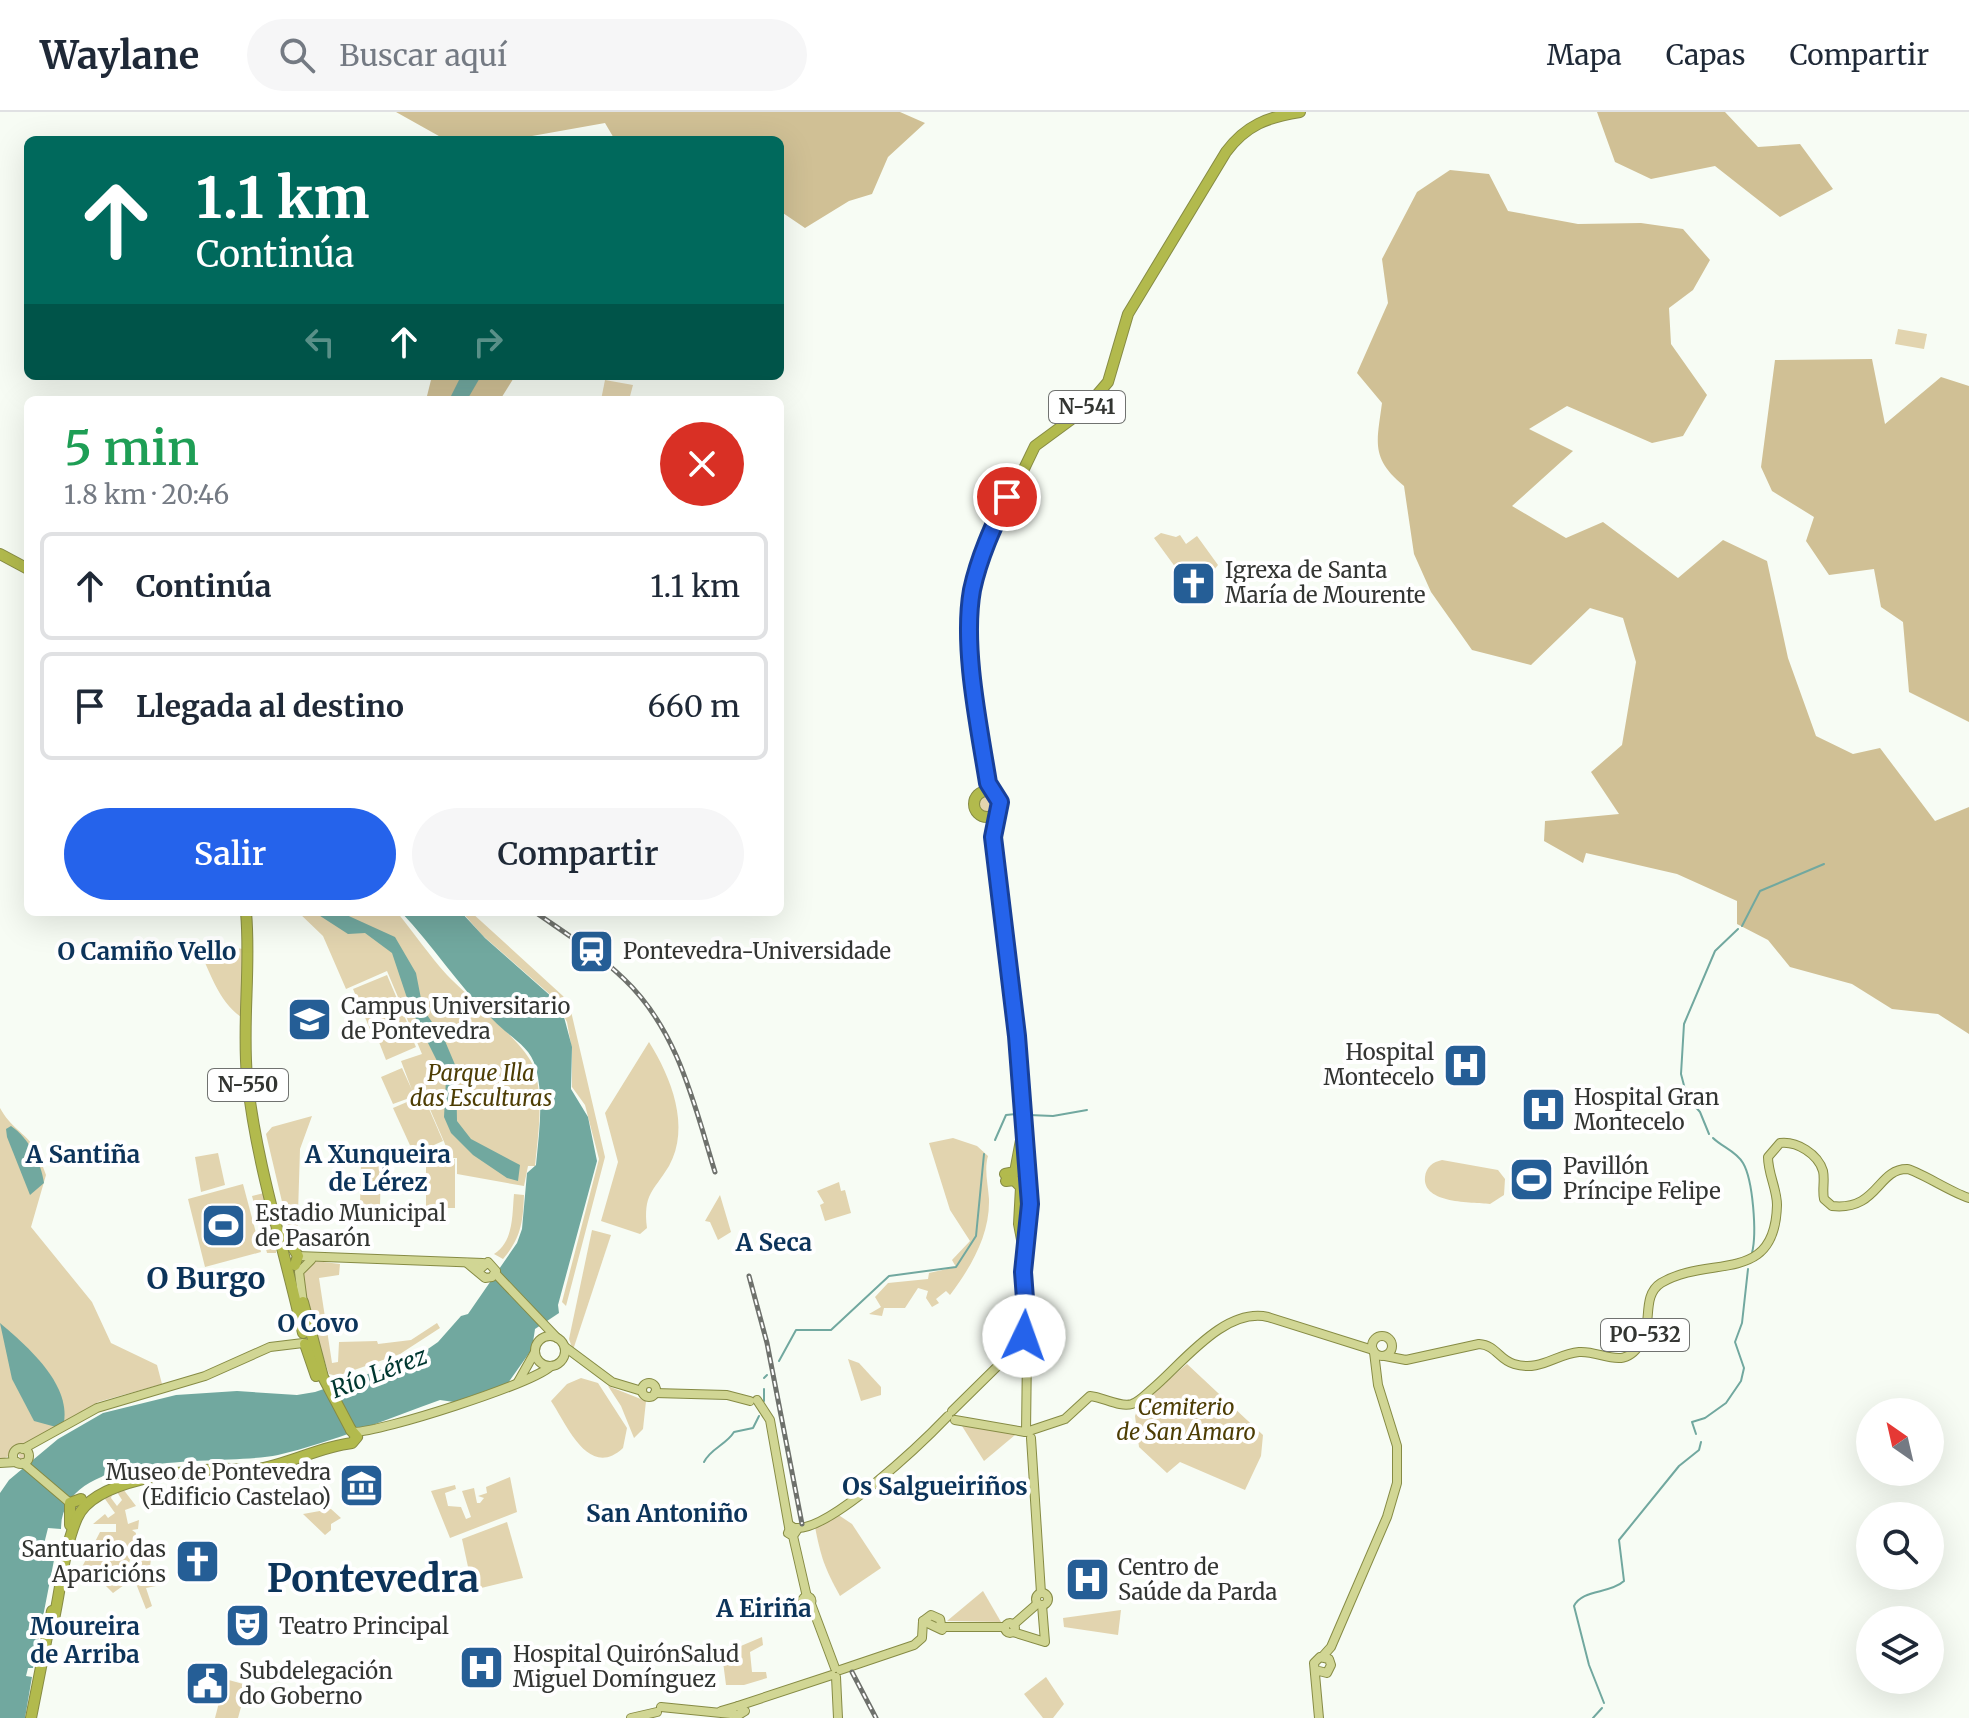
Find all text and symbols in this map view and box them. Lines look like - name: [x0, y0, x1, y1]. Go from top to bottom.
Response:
- search box: [247, 19, 807, 91]
- text: Waylane: [40, 32, 199, 79]
- icon: search: [275, 33, 319, 77]
- text: Buscar aquí: [339, 36, 507, 74]
- text: Mapa: [1547, 37, 1622, 73]
- text: Capas: [1666, 37, 1745, 73]
- text: Compartir: [1789, 37, 1929, 73]
- text: 1.1 km: [196, 163, 370, 233]
- icon: ahead: [64, 168, 168, 272]
- text: Continúa: [196, 232, 354, 277]
- icon: left: [298, 320, 342, 364]
- icon: ahead: [382, 320, 426, 364]
- icon: right: [466, 320, 510, 364]
- road number: N-541: [1049, 391, 1125, 423]
- text: 5 min: [64, 418, 199, 478]
- button: close: [660, 422, 744, 506]
- pin: [973, 463, 1041, 531]
- icon: arrive: [985, 475, 1029, 519]
- text: 1.8 km · 20:46: [64, 478, 229, 511]
- place label: Igrexa de Santa María de Mourente: [1225, 556, 1426, 609]
- church icon: Igrexa de Santa María de Mourente: [1170, 559, 1218, 607]
- icon: ahead: [68, 564, 112, 608]
- text: Continúa: [136, 567, 272, 605]
- text: 1.1 km: [650, 567, 740, 605]
- icon: arrive: [68, 684, 112, 728]
- text: Llegada al destino: [136, 687, 404, 725]
- text: 660 m: [648, 687, 740, 725]
- button: Salir: [64, 808, 396, 900]
- button: Compartir: [412, 808, 744, 900]
- station icon: Pontevedra-Universidade: [568, 927, 616, 975]
- district label: O Camiño Vello: [58, 936, 236, 967]
- place label: Pontevedra-Universidade: [623, 937, 891, 965]
- place label: Campus Universitario de Pontevedra: [341, 992, 571, 1045]
- school or university icon: Campus Universitario de Pontevedra: [286, 995, 334, 1043]
- place label: Hospital Montecelo: [1323, 1038, 1434, 1091]
- hospital icon: Hospital Montecelo: [1441, 1041, 1489, 1089]
- park label: Parque Illa das Esculturas: [410, 1059, 552, 1112]
- road number: N-550: [208, 1069, 288, 1101]
- place label: Hospital Gran Montecelo: [1574, 1083, 1720, 1136]
- hospital icon: Hospital Gran Montecelo: [1519, 1086, 1567, 1134]
- district label: A Santiña: [25, 1139, 140, 1170]
- district label: A Xunqueira de Lérez: [304, 1139, 451, 1198]
- place label: Pavillón Príncipe Felipe: [1563, 1152, 1721, 1205]
- sports icon: Pavillón Príncipe Felipe: [1508, 1155, 1556, 1203]
- place label: Estadio Municipal de Pasarón: [255, 1199, 446, 1252]
- sports icon: Estadio Municipal de Pasarón: [200, 1202, 248, 1250]
- district label: A Seca: [735, 1227, 812, 1258]
- district label: O Burgo: [147, 1259, 265, 1297]
- position arrow: [982, 1294, 1066, 1378]
- district label: O Covo: [278, 1308, 359, 1339]
- road number: PO-532: [1601, 1319, 1689, 1351]
- water label: Río Lérez: [326, 1340, 432, 1405]
- park label: Cemiterio de San Amaro: [1116, 1393, 1256, 1446]
- north arrow: [1856, 1398, 1944, 1486]
- map controls: [1856, 1398, 1944, 1694]
- place label: Museo de Pontevedra (Edificio Castelao): [106, 1458, 331, 1511]
- museum icon: Museo de Pontevedra (Edificio Castelao): [338, 1461, 386, 1509]
- district label: Os Salgueiriños: [842, 1471, 1028, 1502]
- district label: San Antoniño: [586, 1498, 748, 1529]
- button: search: [1856, 1502, 1944, 1590]
- place label: Santuario das Aparicións: [21, 1535, 166, 1588]
- church icon: Santuario das Aparicións: [173, 1538, 221, 1586]
- place label: Centro de Saúde da Parda: [1118, 1553, 1278, 1606]
- district label: Pontevedra: [267, 1555, 479, 1602]
- hospital icon: Centro de Saúde da Parda: [1063, 1556, 1111, 1604]
- district label: A Eiriña: [715, 1593, 812, 1624]
- theatre icon: Teatro Principal: [224, 1602, 272, 1650]
- button: layers: [1856, 1606, 1944, 1694]
- district label: Moureira de Arriba: [30, 1611, 140, 1670]
- place label: Teatro Principal: [279, 1612, 449, 1640]
- place label: Hospital QuirónSalud Miguel Domínguez: [513, 1640, 739, 1693]
- hospital icon: Hospital QuirónSalud Miguel Domínguez: [458, 1643, 506, 1691]
- place label: Subdelegación do Goberno: [239, 1657, 393, 1710]
- public building icon: Subdelegación do Goberno: [184, 1660, 232, 1708]

